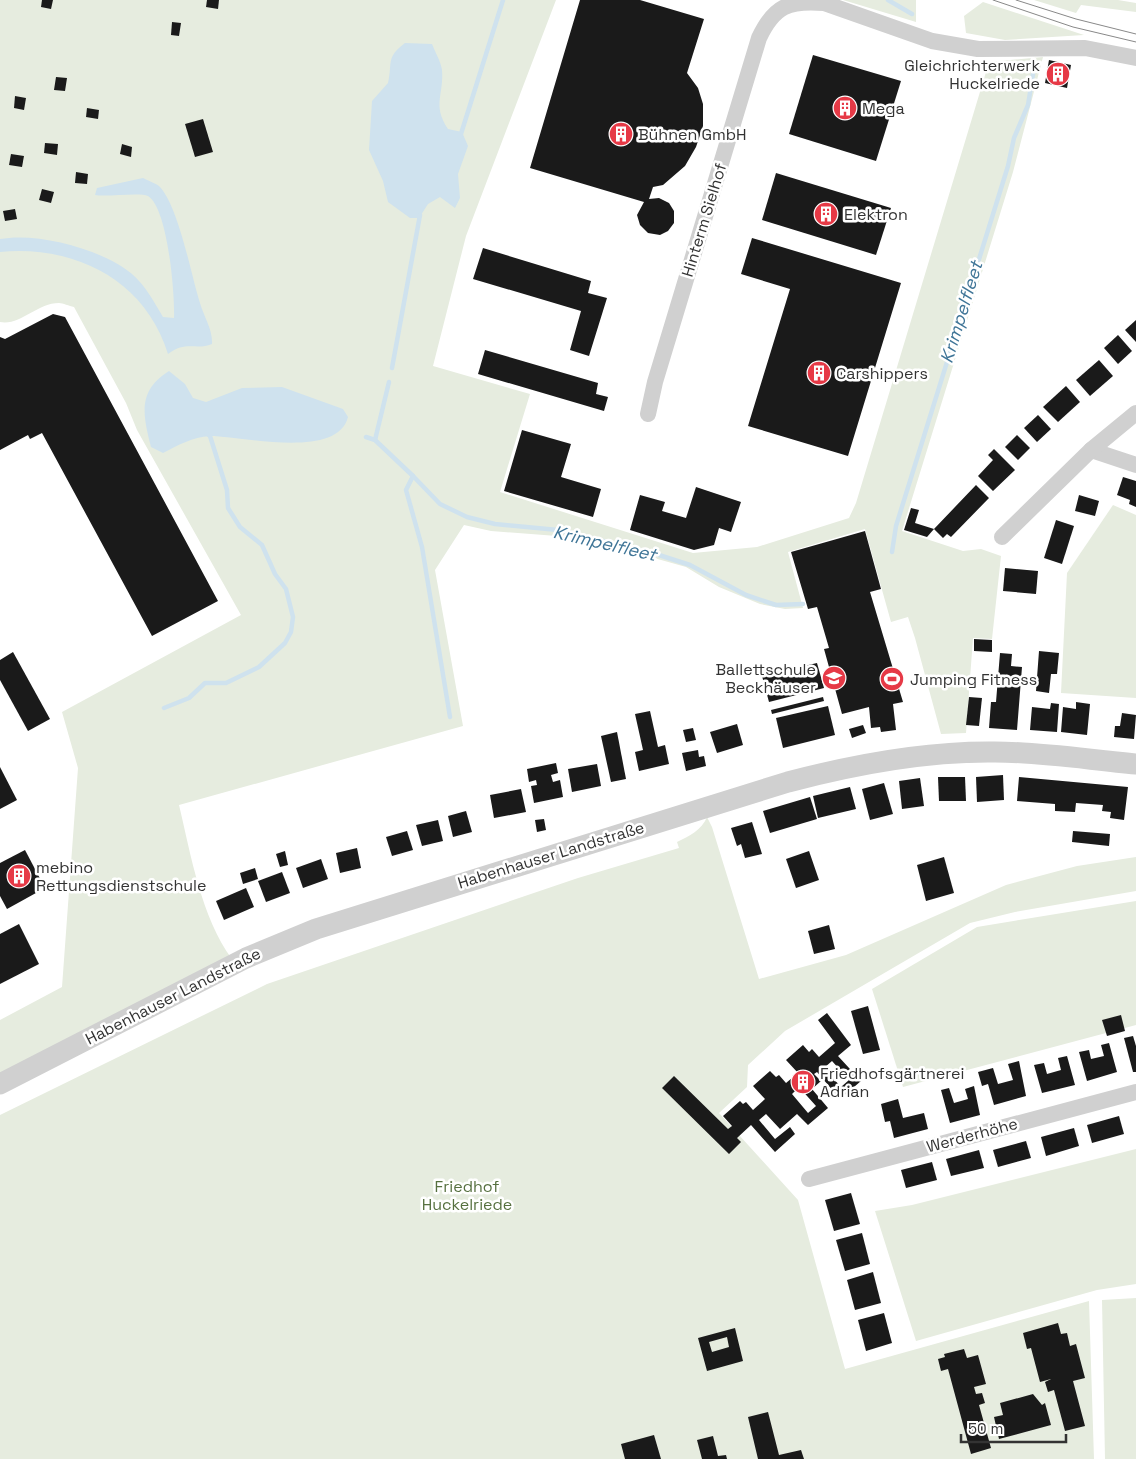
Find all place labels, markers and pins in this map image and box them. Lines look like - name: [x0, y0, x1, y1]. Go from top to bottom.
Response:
- place label: Gleichrichterwerk Huckelriede: [904, 55, 1040, 94]
- building icon: Gleichrichterwerk Huckelriede: [1045, 61, 1071, 87]
- building icon: Mega: [832, 95, 858, 121]
- place label: Mega: [862, 98, 905, 119]
- building icon: Bühnen GmbH: [608, 121, 634, 147]
- place label: Bühnen GmbH: [638, 124, 747, 145]
- building icon: Elektron: [813, 201, 839, 227]
- place label: Elektron: [844, 204, 908, 225]
- building icon: Carshippers: [806, 360, 832, 386]
- place label: Carshippers: [836, 363, 928, 384]
- place label: Ballettschule Beckhäuser: [716, 659, 816, 698]
- school or university icon: Ballettschule Beckhäuser: [821, 665, 847, 691]
- sports icon: Jumping Fitness: [879, 666, 905, 692]
- place label: Jumping Fitness: [910, 669, 1037, 690]
- place label: mebino Rettungsdienstschule: [36, 857, 206, 896]
- building icon: mebino Rettungsdienstschule: [6, 863, 32, 889]
- place label: Friedhofsgärtnerei Adrian: [820, 1063, 964, 1102]
- building icon: Friedhofsgärtnerei Adrian: [790, 1069, 816, 1095]

